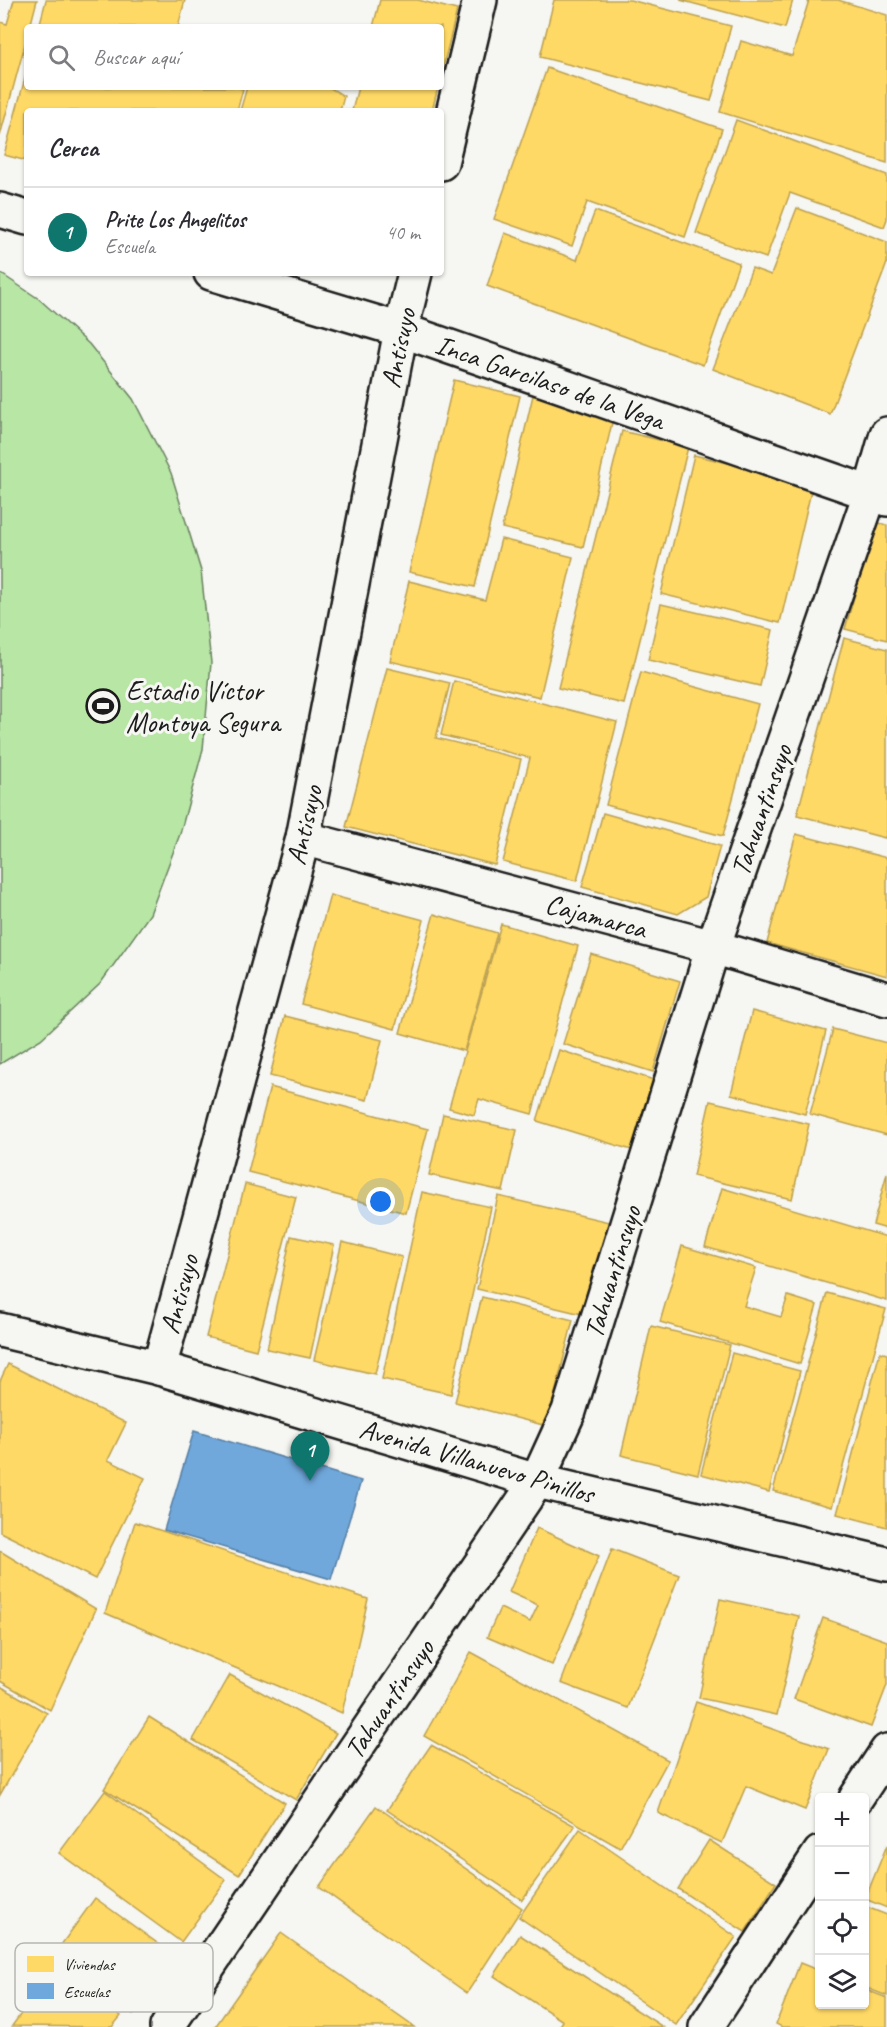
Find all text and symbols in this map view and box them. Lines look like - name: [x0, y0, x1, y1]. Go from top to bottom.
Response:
- search box: [24, 24, 444, 90]
- icon: search: [45, 41, 78, 74]
- text: Buscar aquí: [93, 43, 179, 71]
- text: Cerca: [48, 131, 98, 164]
- text: Prite Los Angelitos: [105, 206, 246, 234]
- text: 1: [63, 220, 72, 245]
- text: 40 m: [386, 220, 420, 245]
- text: Escuela: [105, 234, 155, 259]
- street label: Antisuyo: [373, 303, 424, 391]
- street label: Inca Garcilaso de la Vega: [431, 326, 671, 438]
- place label: Estadio Víctor Montoya Segura: [126, 673, 282, 740]
- sports icon: Estadio Víctor Montoya Segura: [85, 688, 121, 724]
- street label: Tahuantinsuyo: [722, 738, 800, 880]
- street label: Antisuyo: [278, 780, 331, 868]
- street label: Cajamarca: [542, 886, 652, 947]
- your location: [366, 1187, 395, 1216]
- street label: Tahuantinsuyo: [575, 1200, 649, 1342]
- street label: Antisuyo: [152, 1249, 207, 1337]
- street label: Avenida Villanuevo Pinillos: [356, 1411, 600, 1512]
- pin: 1: [290, 1432, 330, 1481]
- street label: Tahuantinsuyo: [336, 1631, 443, 1765]
- map controls: [815, 1793, 869, 2009]
- button: +: [815, 1793, 869, 1847]
- button: −: [815, 1847, 869, 1901]
- button: locate: [815, 1901, 869, 1955]
- legend: [15, 1943, 213, 2012]
- text: Viviendas: [64, 1955, 116, 1975]
- button: layers: [815, 1955, 869, 2009]
- text: Escuelas: [64, 1982, 111, 2002]

